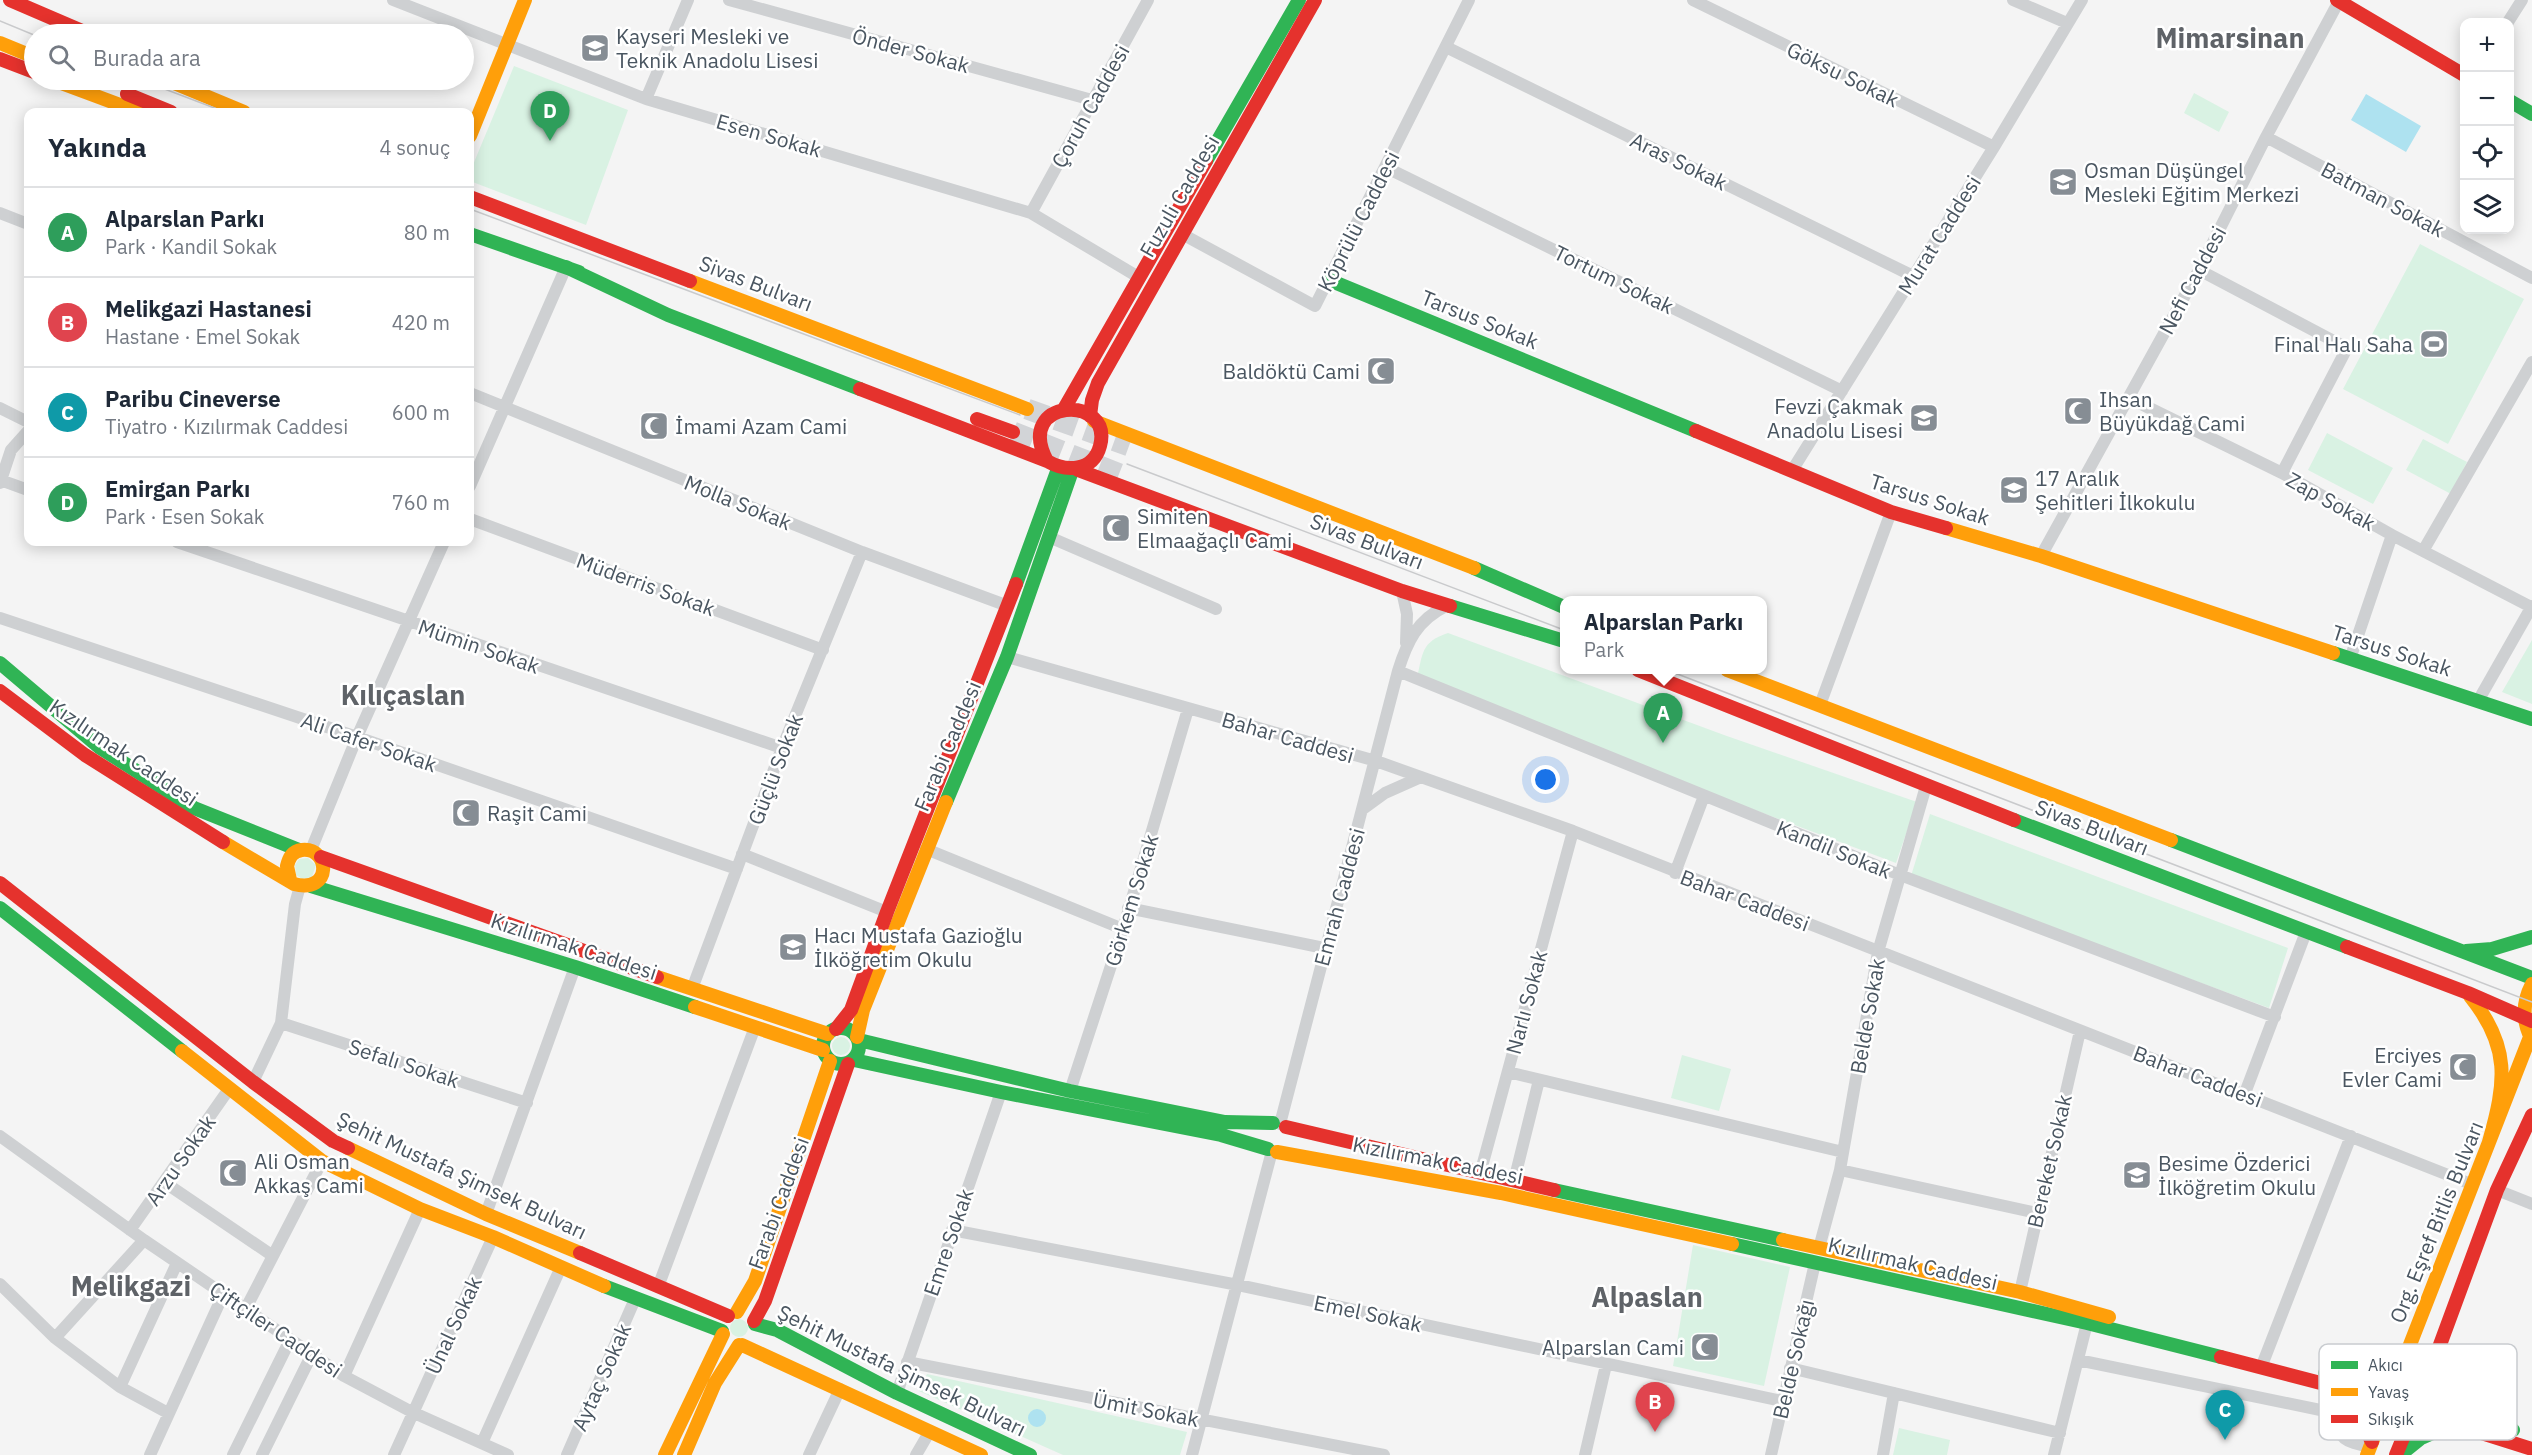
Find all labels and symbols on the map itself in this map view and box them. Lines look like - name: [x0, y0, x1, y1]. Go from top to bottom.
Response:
- district label: Mimarsinan: [2155, 20, 2305, 55]
- street label: Önder Sokak: [849, 21, 973, 79]
- place label: Kayseri Mesleki ve Teknik Anadolu Lisesi: [616, 22, 819, 74]
- school or university icon: Kayseri Mesleki ve Teknik Anadolu Lisesi: [579, 32, 611, 64]
- street label: Göksu Sokak: [1782, 35, 1904, 113]
- street label: Çoruh Caddesi: [1045, 39, 1135, 173]
- pin: D: [530, 92, 570, 141]
- street label: Esen Sokak: [713, 107, 825, 163]
- street label: Aras Sokak: [1626, 125, 1732, 197]
- street label: Fuzuli Caddesi: [1133, 130, 1225, 262]
- street label: Köprülü Caddesi: [1310, 146, 1406, 296]
- street label: Batman Sokak: [2316, 155, 2450, 243]
- place label: Osman Düşüngel Mesleki Eğitim Merkezi: [2084, 156, 2299, 208]
- school or university icon: Osman Düşüngel Mesleki Eğitim Merkezi: [2047, 166, 2079, 198]
- street label: Murat Caddesi: [1891, 170, 1987, 300]
- street label: Nefi Caddesi: [2152, 221, 2232, 339]
- street label: Tortum Sokak: [1549, 238, 1679, 320]
- street label: Sivas Bulvarı: [695, 249, 817, 317]
- street label: Tarsus Sokak: [1417, 283, 1543, 355]
- sports icon: Final Halı Saha: [2418, 328, 2450, 360]
- place label: Final Halı Saha: [2274, 330, 2413, 358]
- mosque icon: Baldöktü Cami: [1365, 355, 1397, 387]
- place label: Baldöktü Cami: [1222, 357, 1360, 385]
- place label: Ihsan Büyükdağ Cami: [2099, 385, 2245, 437]
- place label: Fevzi Çakmak Anadolu Lisesi: [1767, 392, 1903, 444]
- mosque icon: Ihsan Büyükdağ Cami: [2062, 395, 2094, 427]
- school or university icon: Fevzi Çakmak Anadolu Lisesi: [1908, 402, 1940, 434]
- mosque icon: İmami Azam Cami: [638, 410, 670, 442]
- place label: İmami Azam Cami: [675, 412, 847, 440]
- place label: 17 Aralık Şehitleri İlkokulu: [2035, 464, 2195, 516]
- street label: Zap Sokak: [2281, 465, 2381, 537]
- street label: Tarsus Sokak: [1867, 467, 1993, 531]
- street label: Molla Sokak: [680, 468, 796, 536]
- school or university icon: 17 Aralık Şehitleri İlkokulu: [1998, 474, 2030, 506]
- place label: Simiten Elmaağaçlı Cami: [1137, 502, 1292, 554]
- street label: Sivas Bulvarı: [1306, 507, 1428, 575]
- mosque icon: Simiten Elmaağaçlı Cami: [1100, 512, 1132, 544]
- street label: Müderris Sokak: [573, 546, 719, 622]
- street label: Mümin Sokak: [415, 612, 543, 680]
- street label: Tarsus Sokak: [2329, 618, 2455, 682]
- district label: Kılıçaslan: [341, 677, 465, 712]
- street label: Farabi Caddesi: [907, 677, 987, 815]
- street label: Kızılırmak Caddesi: [44, 692, 204, 812]
- pin: A: [1644, 694, 1682, 743]
- street label: Bahar Caddesi: [1219, 705, 1357, 769]
- street label: Ali Cafer Sokak: [297, 706, 441, 778]
- street label: Güçlü Sokak: [741, 709, 809, 829]
- your location: [1531, 765, 1560, 794]
- street label: Sivas Bulvarı: [2031, 793, 2153, 861]
- mosque icon: Raşit Cami: [450, 797, 482, 829]
- place label: Raşit Cami: [487, 799, 587, 827]
- street label: Kandil Sokak: [1772, 813, 1896, 885]
- street label: Emrah Caddesi: [1307, 825, 1371, 969]
- street label: Görkem Sokak: [1098, 830, 1164, 970]
- street label: Bahar Caddesi: [1676, 862, 1814, 938]
- street label: Kızılırmak Caddesi: [487, 906, 661, 986]
- place label: Hacı Mustafa Gazioğlu İlköğretim Okulu: [814, 921, 1023, 973]
- school or university icon: Hacı Mustafa Gazioğlu İlköğretim Okulu: [777, 931, 809, 963]
- street label: Narlı Sokak: [1499, 947, 1553, 1057]
- street label: Belde Sokak: [1843, 956, 1891, 1076]
- street label: Sefalı Sokak: [345, 1032, 463, 1094]
- street label: Bahar Caddesi: [2129, 1038, 2267, 1114]
- place label: Erciyes Evler Cami: [2342, 1041, 2442, 1093]
- mosque icon: Erciyes Evler Cami: [2447, 1051, 2479, 1083]
- street label: Bereket Sokak: [2020, 1092, 2078, 1230]
- street label: Şehit Mustafa Şimsek Bulvarı: [332, 1105, 592, 1245]
- street label: Arzu Sokak: [138, 1109, 222, 1211]
- street label: Org. Eşref Bitlis Bulvarı: [2383, 1117, 2489, 1327]
- street label: Kızılırmak Caddesi: [1350, 1130, 1526, 1190]
- street label: Farabi Caddesi: [741, 1133, 815, 1273]
- place label: Ali Osman Akkaş Cami: [254, 1147, 364, 1199]
- place label: Besime Özderici İlköğretim Okulu: [2158, 1149, 2316, 1201]
- mosque icon: Ali Osman Akkaş Cami: [217, 1157, 249, 1189]
- school or university icon: Besime Özderici İlköğretim Okulu: [2121, 1159, 2153, 1191]
- street label: Emre Sokak: [917, 1185, 979, 1299]
- street label: Kızılırmak Caddesi: [1825, 1230, 2001, 1296]
- district label: Melikgazi: [71, 1268, 191, 1303]
- street label: Ünal Sokak: [418, 1271, 488, 1379]
- street label: Çiftçiler Caddesi: [204, 1274, 348, 1384]
- district label: Alpaslan: [1591, 1279, 1703, 1314]
- street label: Emel Sokak: [1311, 1288, 1425, 1338]
- street label: Belde Sokağı: [1766, 1296, 1820, 1422]
- street label: Şehit Mustafa Şimsek Bulvarı: [773, 1298, 1031, 1442]
- street label: Aytaç Sokak: [565, 1319, 637, 1435]
- mosque icon: Alparslan Cami: [1689, 1331, 1721, 1363]
- place label: Alparslan Cami: [1542, 1333, 1684, 1361]
- legend: [2319, 1344, 2517, 1440]
- text: Akıcı: [2368, 1355, 2403, 1375]
- pin: B: [1636, 1382, 1674, 1432]
- text: Yavaş: [2368, 1382, 2409, 1402]
- street label: Ümit Sokak: [1091, 1385, 1201, 1433]
- pin: C: [2206, 1390, 2244, 1440]
- text: Sıkışık: [2368, 1409, 2415, 1429]

